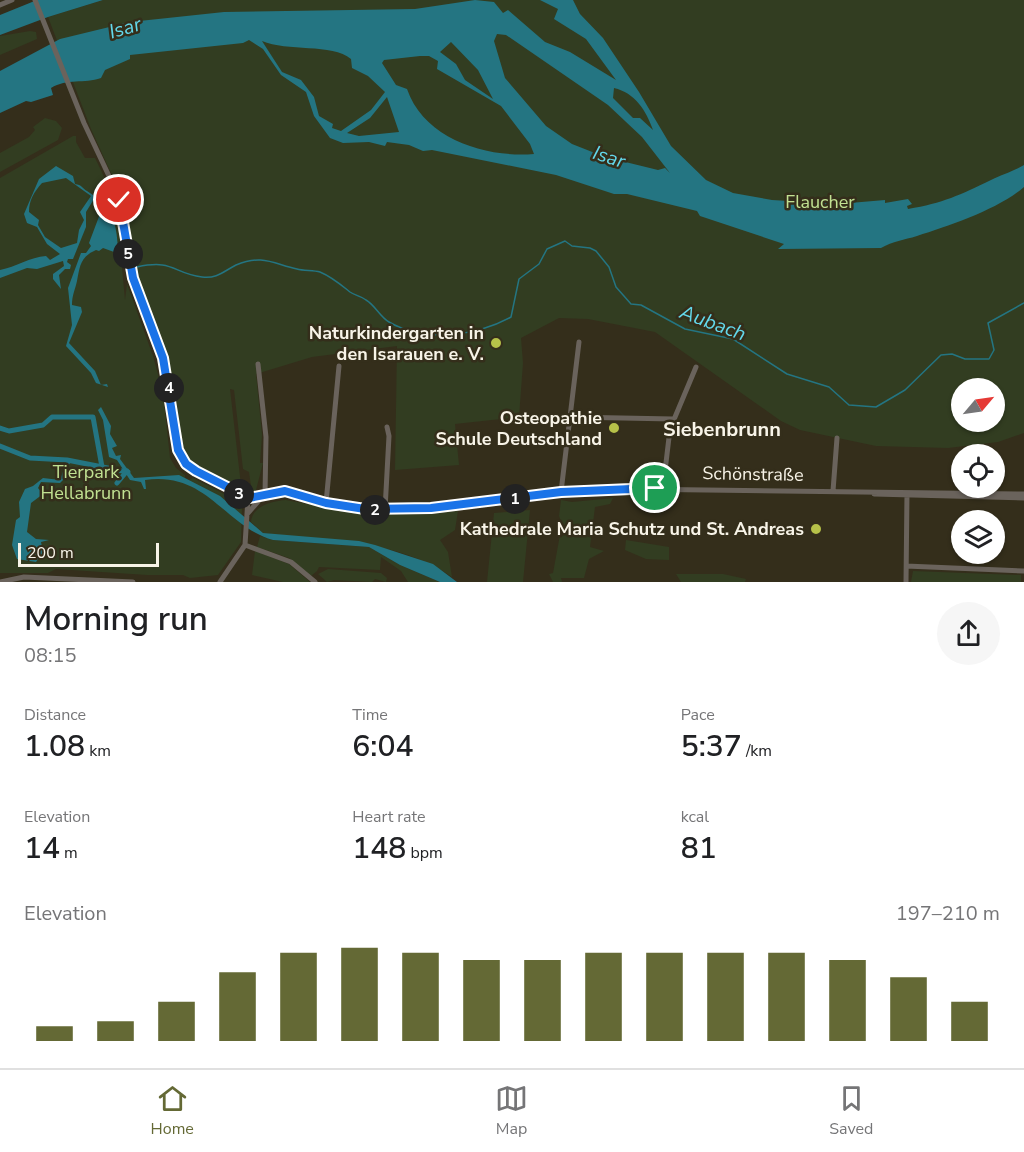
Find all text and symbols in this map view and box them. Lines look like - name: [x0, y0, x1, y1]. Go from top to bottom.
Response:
- water label: Isar: [106, 10, 145, 45]
- water label: Isar: [589, 139, 629, 175]
- pin: [93, 174, 144, 225]
- icon: check: [102, 183, 135, 216]
- park label: Flaucher: [785, 190, 855, 214]
- pin: 5: [113, 239, 143, 269]
- text: 5: [123, 243, 133, 265]
- water label: Aubach: [675, 298, 750, 347]
- place label: Naturkindergarten in den Isarauen e. V.: [309, 321, 484, 366]
- marker: Naturkindergarten in den Isarauen e. V.: [489, 336, 503, 350]
- pin: 4: [154, 373, 184, 403]
- text: 4: [164, 377, 174, 399]
- north arrow: [951, 378, 1005, 432]
- map controls: [951, 378, 1005, 564]
- place label: Osteopathie Schule Deutschland: [435, 406, 602, 451]
- district label: Siebenbrunn: [663, 416, 781, 443]
- marker: Osteopathie Schule Deutschland: [607, 421, 621, 435]
- button: locate: [951, 444, 1005, 498]
- park label: Tierpark Hellabrunn: [41, 460, 131, 505]
- street label: Schönstraße: [702, 461, 804, 487]
- pin: [629, 462, 680, 513]
- icon: arrive: [638, 471, 671, 504]
- pin: 3: [224, 479, 254, 509]
- text: 3: [234, 483, 244, 505]
- pin: 1: [500, 484, 530, 514]
- text: 1: [510, 488, 520, 510]
- pin: 2: [360, 495, 390, 525]
- text: 2: [370, 499, 380, 521]
- button: layers: [951, 510, 1005, 564]
- place label: Kathedrale Maria Schutz und St. Andreas: [460, 517, 804, 541]
- marker: Kathedrale Maria Schutz und St. Andreas: [809, 522, 823, 536]
- scale bar: [18, 540, 159, 568]
- text: 200 m: [27, 542, 74, 564]
- text: Morning run: [24, 597, 208, 642]
- button: share: [937, 602, 1000, 665]
- text: 08:15: [24, 642, 77, 669]
- text: Distance: [24, 704, 86, 726]
- text: Time: [352, 704, 388, 726]
- text: Pace: [681, 704, 715, 726]
- text: 1.08: [24, 726, 85, 767]
- text: 6:04: [352, 726, 413, 767]
- text: 5:37: [681, 726, 742, 767]
- text: km: [85, 740, 111, 762]
- text: /km: [742, 740, 772, 762]
- text: Elevation: [24, 806, 90, 828]
- text: Heart rate: [352, 806, 426, 828]
- text: kcal: [681, 806, 709, 828]
- text: 14: [24, 828, 60, 869]
- text: 148: [352, 828, 406, 869]
- text: 81: [681, 828, 717, 869]
- text: m: [60, 842, 78, 864]
- text: bpm: [406, 842, 443, 864]
- text: Elevation: [24, 900, 107, 927]
- text: 197–210 m: [896, 900, 1000, 927]
- tab: Home: [151, 1082, 194, 1140]
- tab: Map: [495, 1082, 528, 1140]
- tab: Saved: [829, 1082, 873, 1140]

